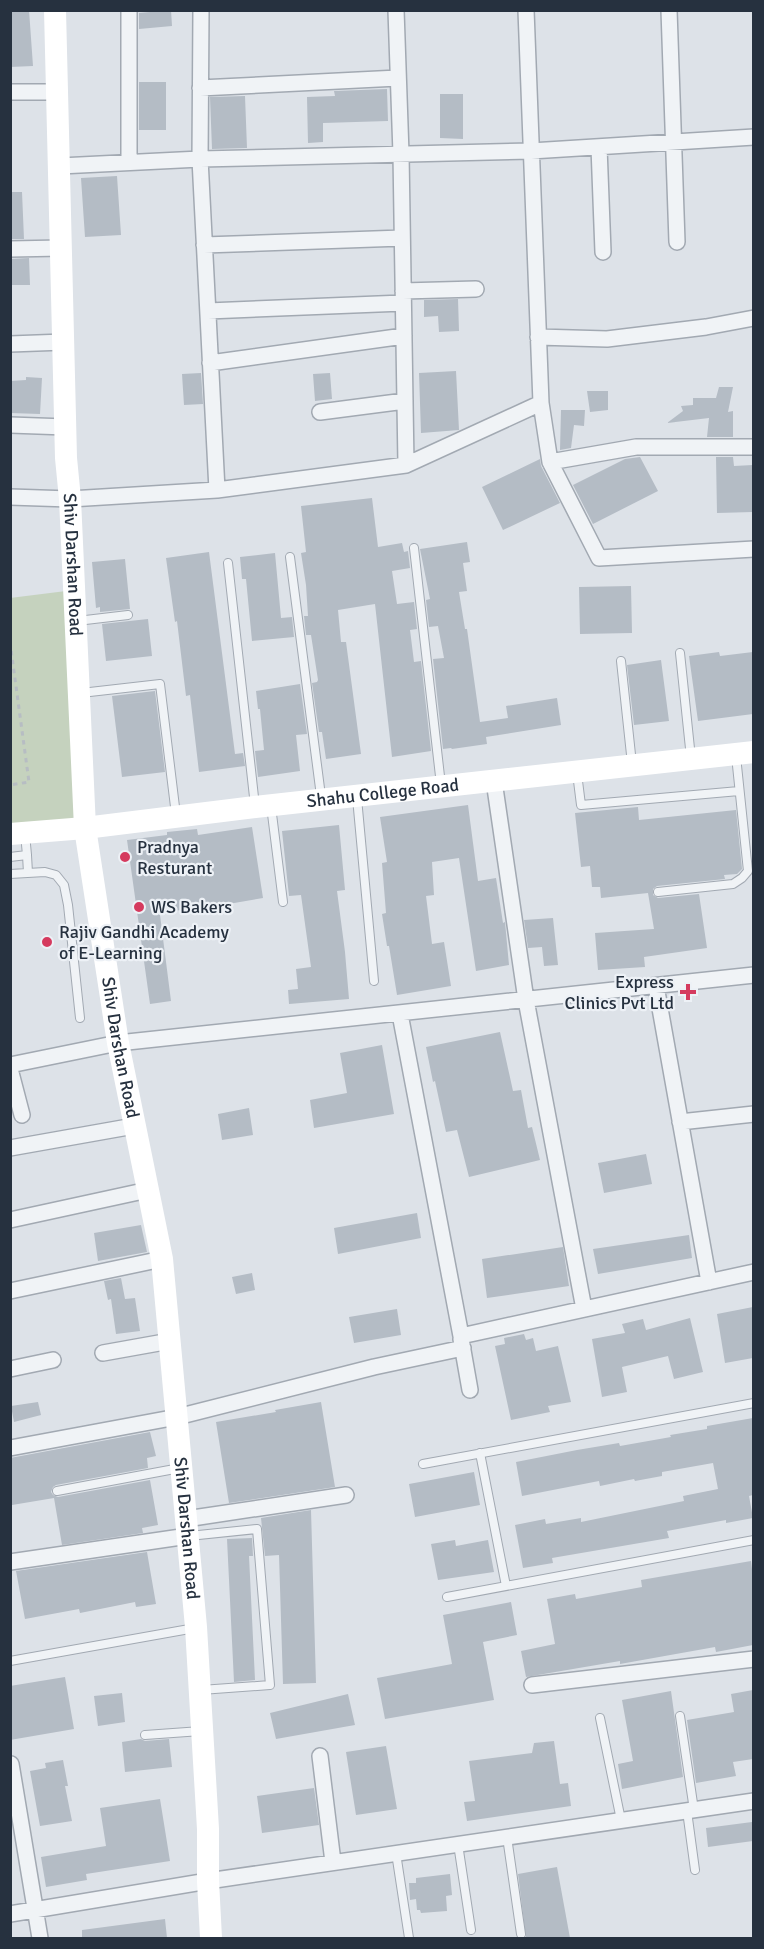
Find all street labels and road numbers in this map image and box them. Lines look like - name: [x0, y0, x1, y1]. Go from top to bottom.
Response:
- street label: Shiv Darshan Road: [58, 492, 87, 637]
- street label: Shahu College Road: [305, 774, 460, 812]
- street label: Shiv Darshan Road: [97, 975, 144, 1120]
- street label: Shiv Darshan Road: [169, 1456, 204, 1601]

